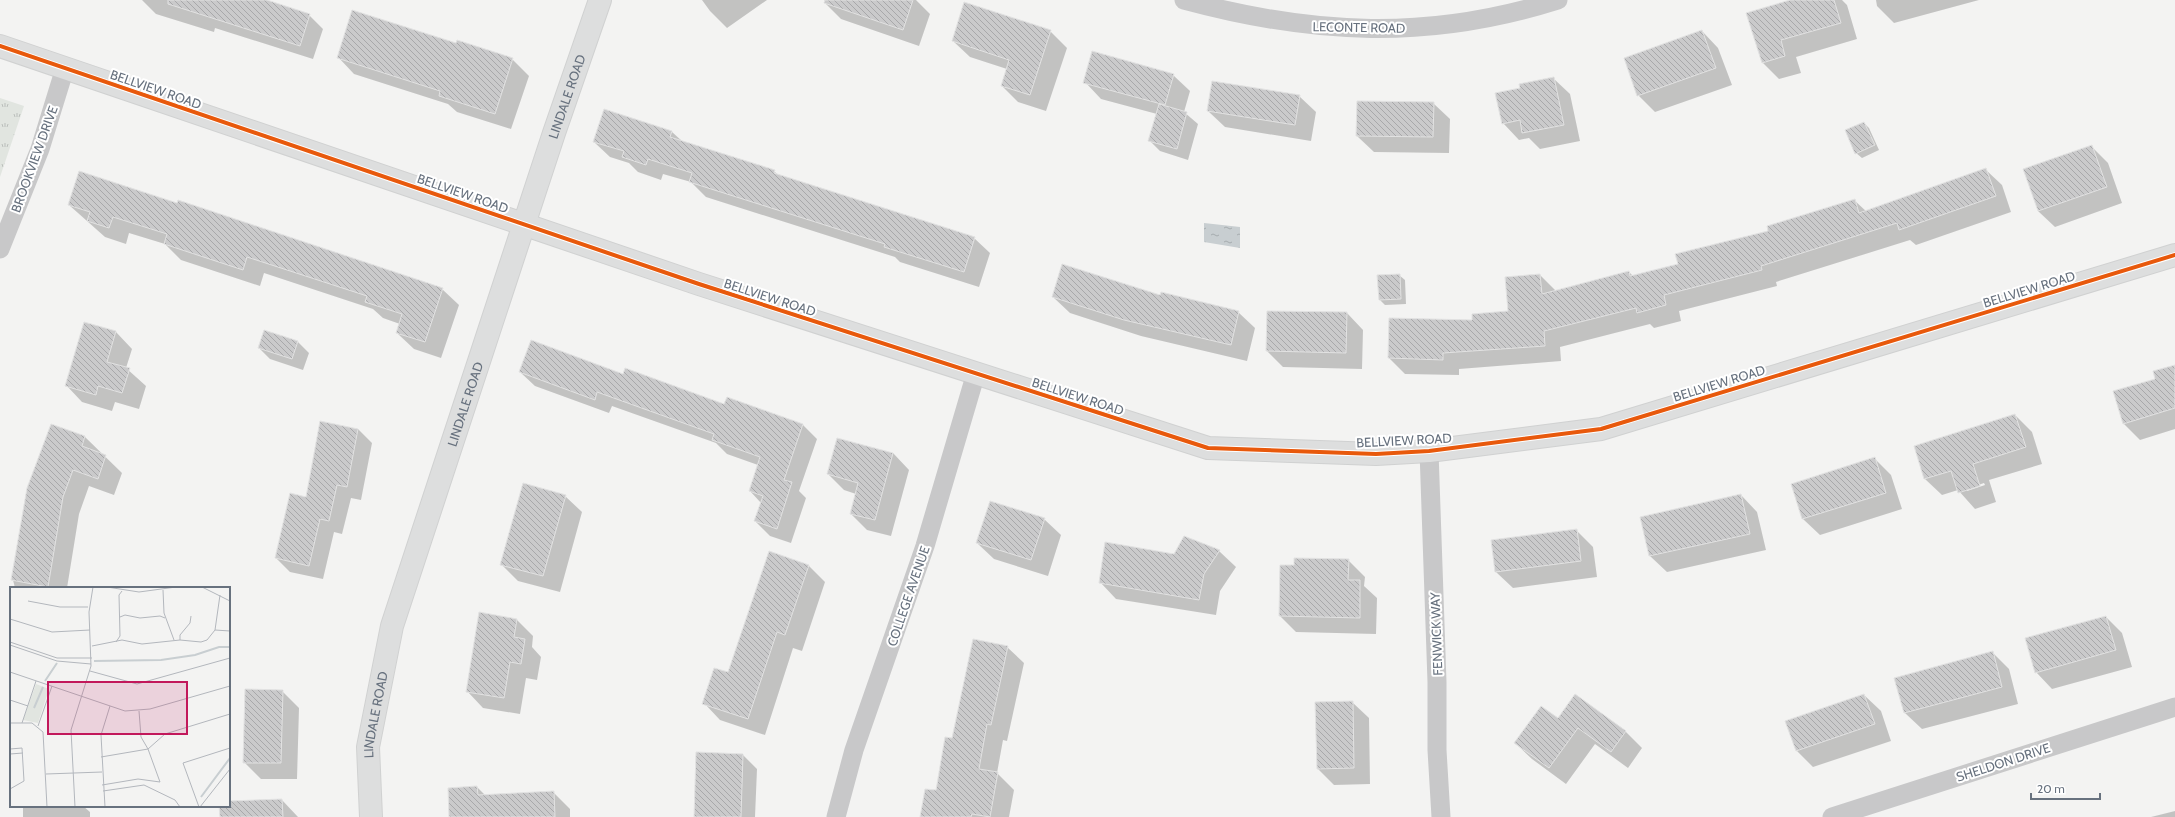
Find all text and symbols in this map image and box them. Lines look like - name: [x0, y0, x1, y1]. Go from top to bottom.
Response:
- street label: LECONTE ROAD: [1312, 18, 1406, 36]
- street label: LINDALE ROAD: [545, 52, 589, 141]
- street label: BELLVIEW ROAD: [108, 66, 204, 112]
- street label: BROOKVIEW DRIVE: [7, 103, 61, 215]
- street label: BELLVIEW ROAD: [415, 170, 511, 216]
- street label: BELLVIEW ROAD: [1981, 267, 2077, 311]
- street label: BELLVIEW ROAD: [722, 275, 818, 319]
- street label: LINDALE ROAD: [444, 360, 486, 448]
- street label: BELLVIEW ROAD: [1671, 361, 1767, 405]
- street label: BELLVIEW ROAD: [1030, 374, 1126, 418]
- street label: BELLVIEW ROAD: [1356, 430, 1452, 450]
- street label: COLLEGE AVENUE: [883, 544, 933, 648]
- inset map: [10, 587, 230, 807]
- street label: FENWICK WAY: [1427, 591, 1445, 676]
- street label: LINDALE ROAD: [360, 670, 391, 758]
- street label: SHELDON DRIVE: [1954, 739, 2052, 785]
- scale bar: [2031, 775, 2100, 801]
- text: 20 m: [2037, 781, 2065, 796]

